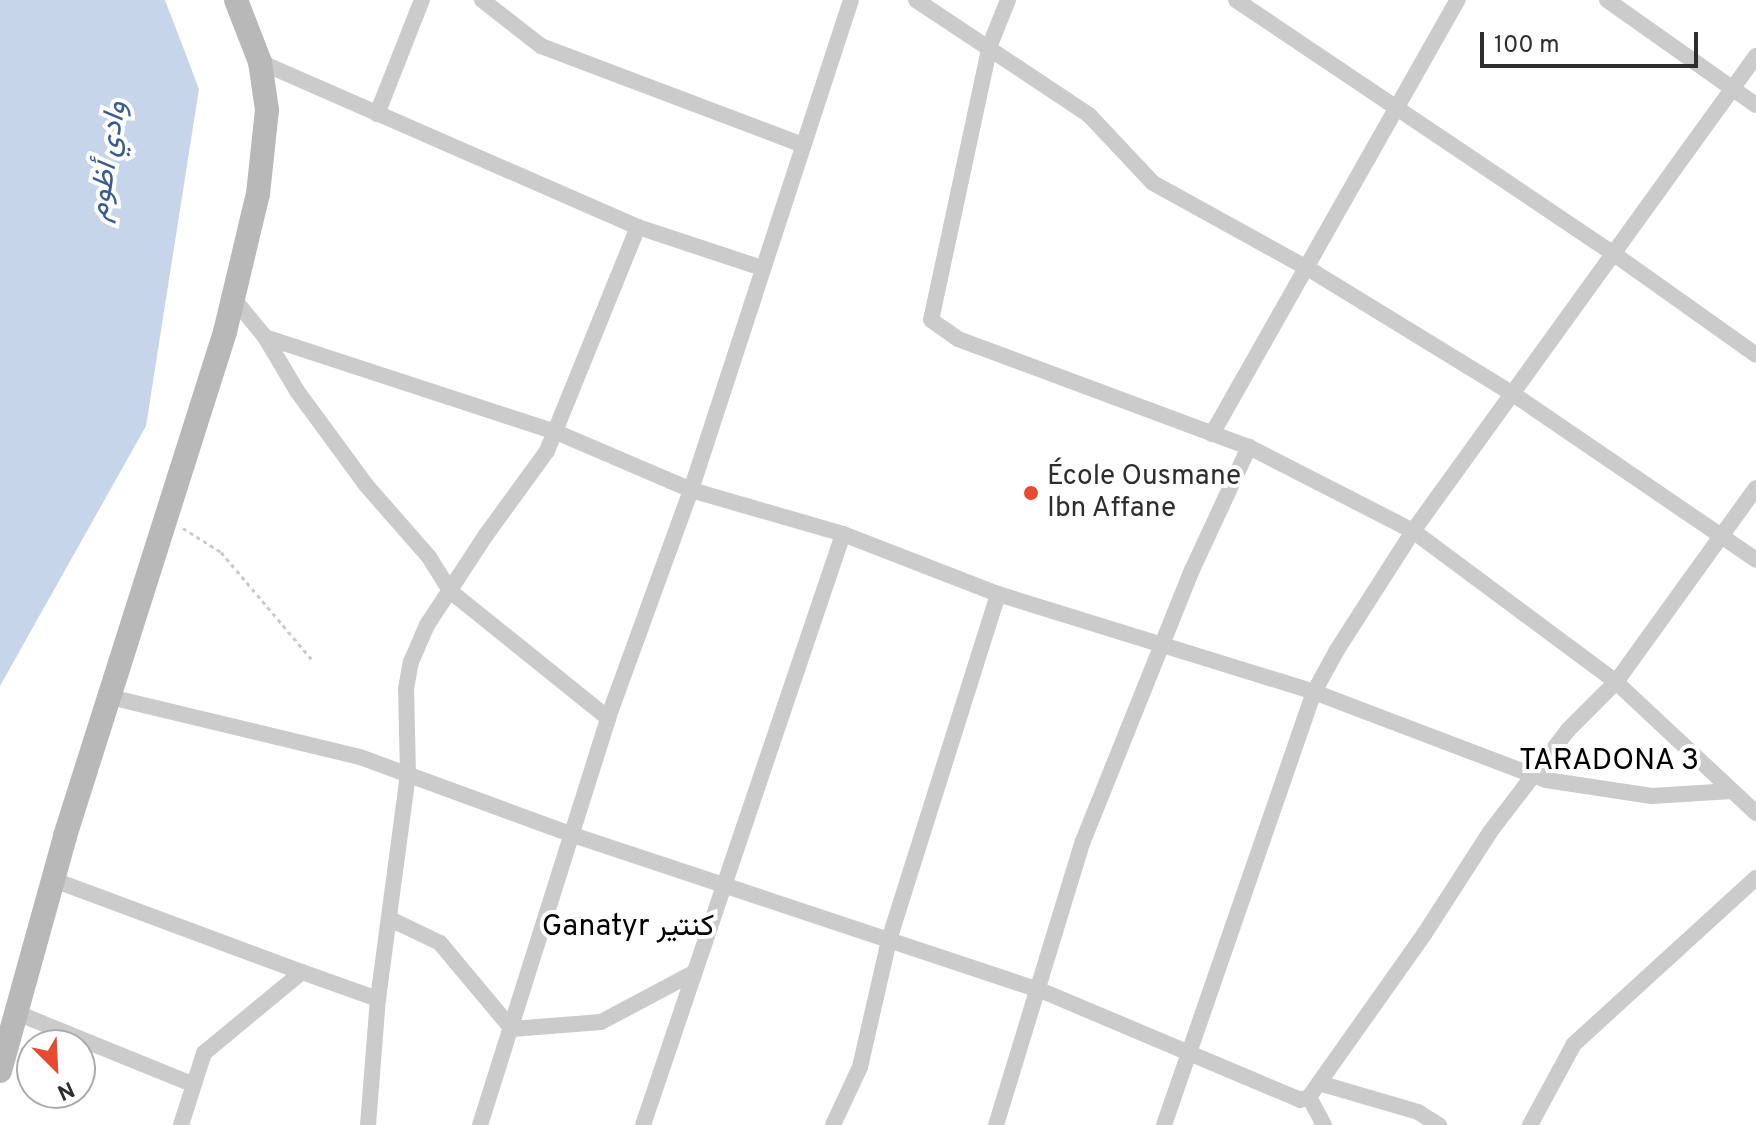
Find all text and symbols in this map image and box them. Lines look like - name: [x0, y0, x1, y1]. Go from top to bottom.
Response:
- scale bar: [1484, 16, 1702, 66]
- text: 100 m: [1494, 31, 1560, 61]
- water label: وادي أظوم: [82, 99, 136, 223]
- place label: École Ousmane Ibn Affane: [1047, 460, 1241, 526]
- marker: École Ousmane Ibn Affane: [1022, 484, 1040, 502]
- district label: TARADONA 3: [1508, 744, 1710, 780]
- district label: Ganatyr كنتير: [542, 910, 714, 946]
- north arrow: [16, 1029, 96, 1109]
- text: N: [52, 1074, 78, 1105]

